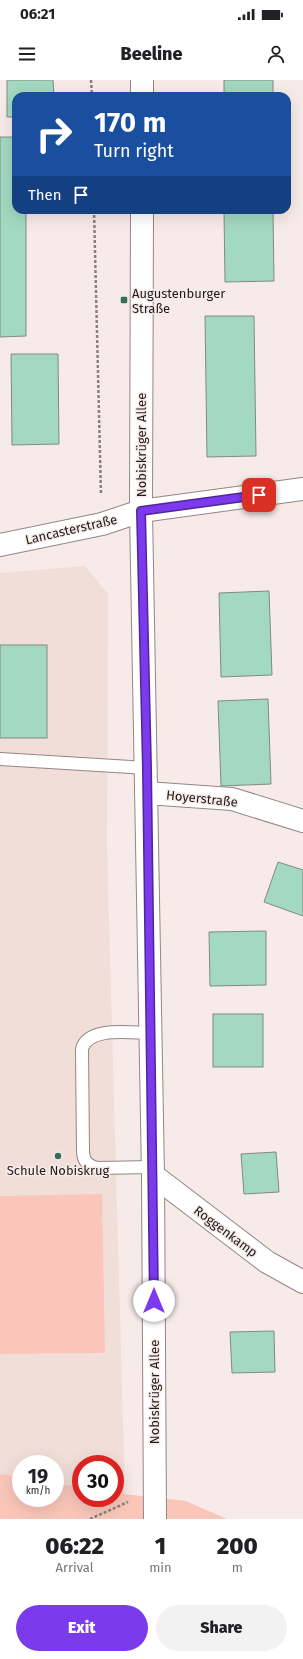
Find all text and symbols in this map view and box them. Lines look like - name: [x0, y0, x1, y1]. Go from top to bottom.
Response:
- text: 06:21: [20, 5, 55, 23]
- icon: menu: [16, 43, 38, 65]
- text: Beeline: [121, 43, 182, 65]
- icon: person: [265, 43, 287, 65]
- text: 170 m: [94, 106, 166, 139]
- icon: right: [28, 108, 80, 160]
- text: Turn right: [94, 140, 174, 162]
- icon: arrive: [70, 184, 92, 206]
- text: Then: [28, 186, 62, 204]
- place label: Augustenburger Straße: [132, 286, 225, 316]
- marker: Augustenburger Straße: [119, 295, 129, 305]
- street label: Nobiskrüger Allee: [134, 393, 149, 497]
- pin: [242, 478, 276, 512]
- icon: arrive: [248, 484, 270, 506]
- street label: Lancasterstraße: [24, 512, 118, 547]
- street label: Hoyerstraße: [165, 787, 238, 810]
- marker: Schule Nobiskrug: [53, 1151, 63, 1161]
- place label: Schule Nobiskrug: [7, 1163, 110, 1178]
- street label: Roggenkamp: [191, 1203, 260, 1260]
- position arrow: [133, 1280, 175, 1322]
- street label: Nobiskrüger Allee: [147, 1340, 162, 1444]
- speed limit sign: 30: [72, 1455, 124, 1507]
- text: 19: [28, 1464, 48, 1488]
- text: km/h: [26, 1485, 50, 1497]
- text: 06:22: [45, 1532, 104, 1560]
- text: 1: [155, 1532, 166, 1560]
- text: 200: [217, 1532, 258, 1560]
- text: Arrival: [56, 1560, 94, 1575]
- text: min: [149, 1560, 172, 1575]
- text: m: [232, 1560, 243, 1575]
- button: Exit: [16, 1605, 148, 1651]
- button: Share: [156, 1605, 287, 1651]

